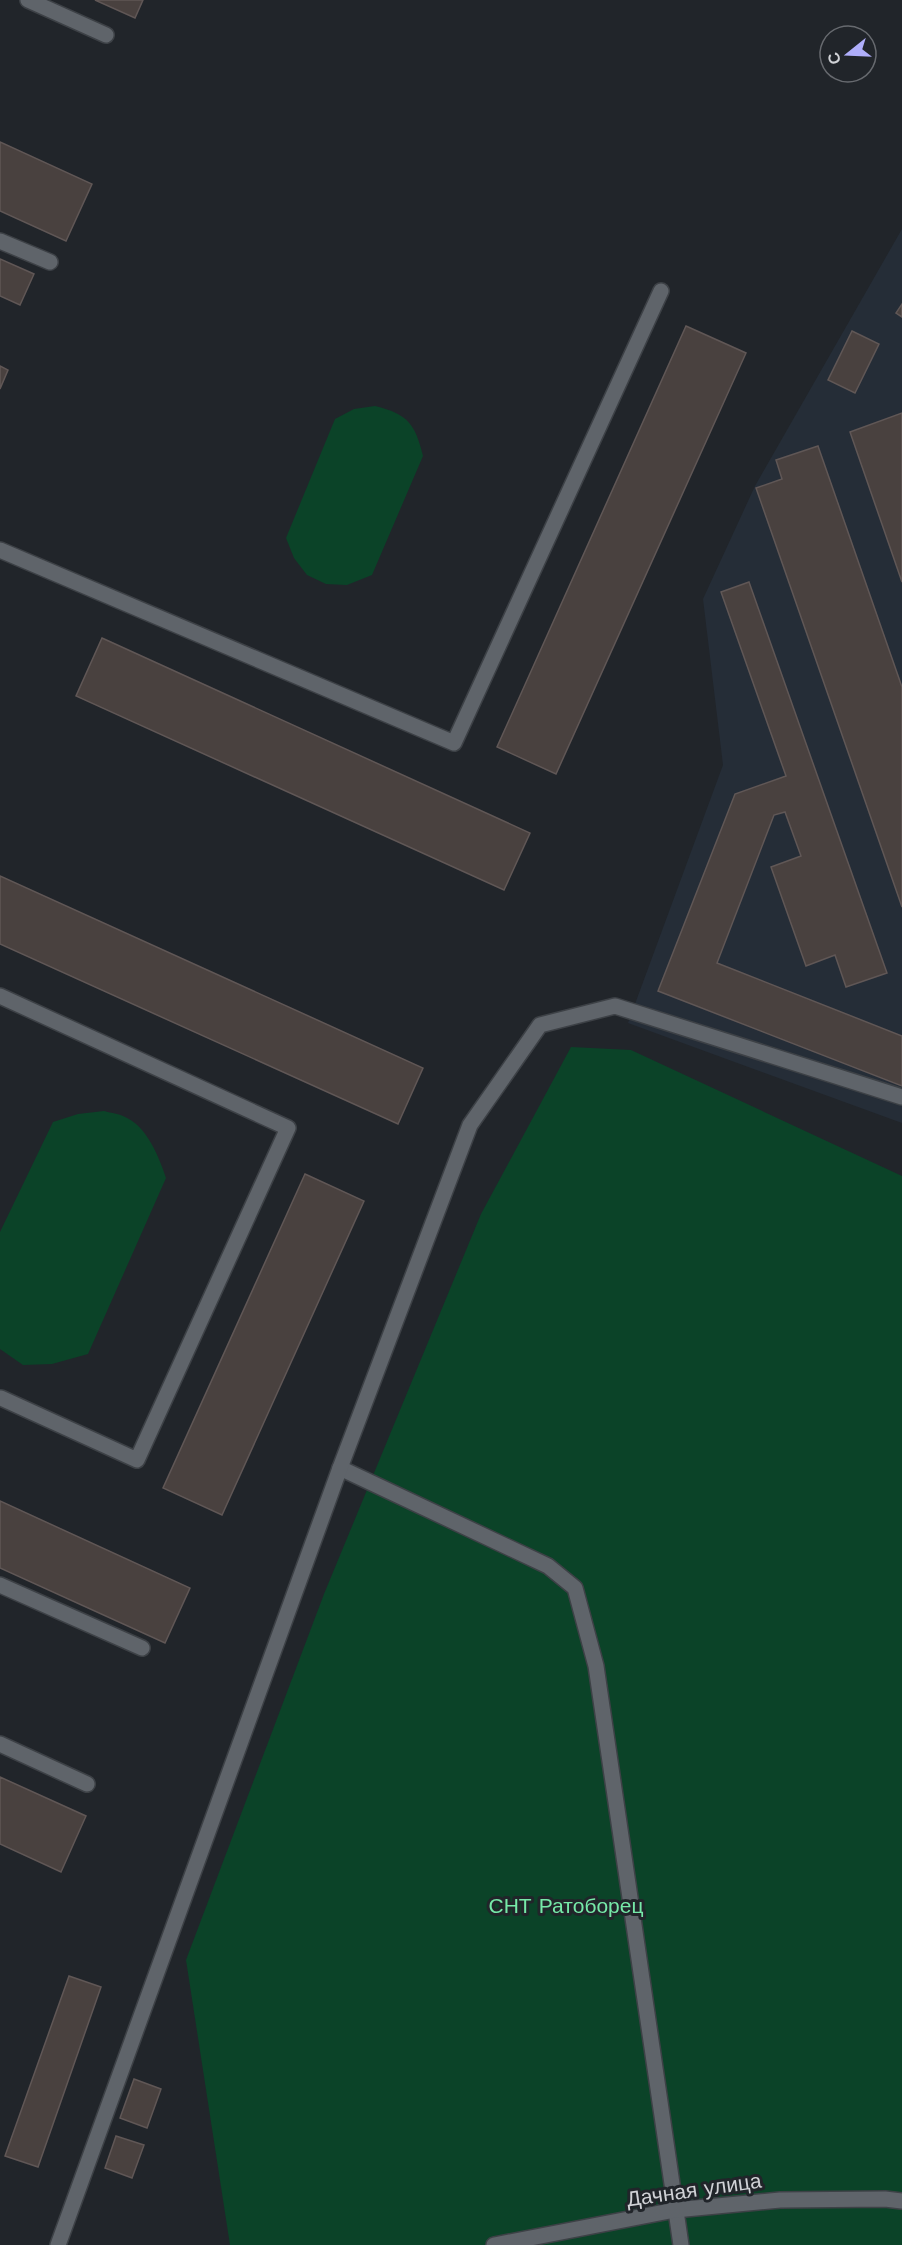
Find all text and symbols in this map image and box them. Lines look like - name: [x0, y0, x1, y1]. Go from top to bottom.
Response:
- north arrow: [818, 24, 878, 84]
- text: С: [823, 50, 845, 67]
- park label: СНТ Ратоборец: [488, 1893, 644, 1918]
- street label: Дачная улица: [625, 2168, 763, 2211]

